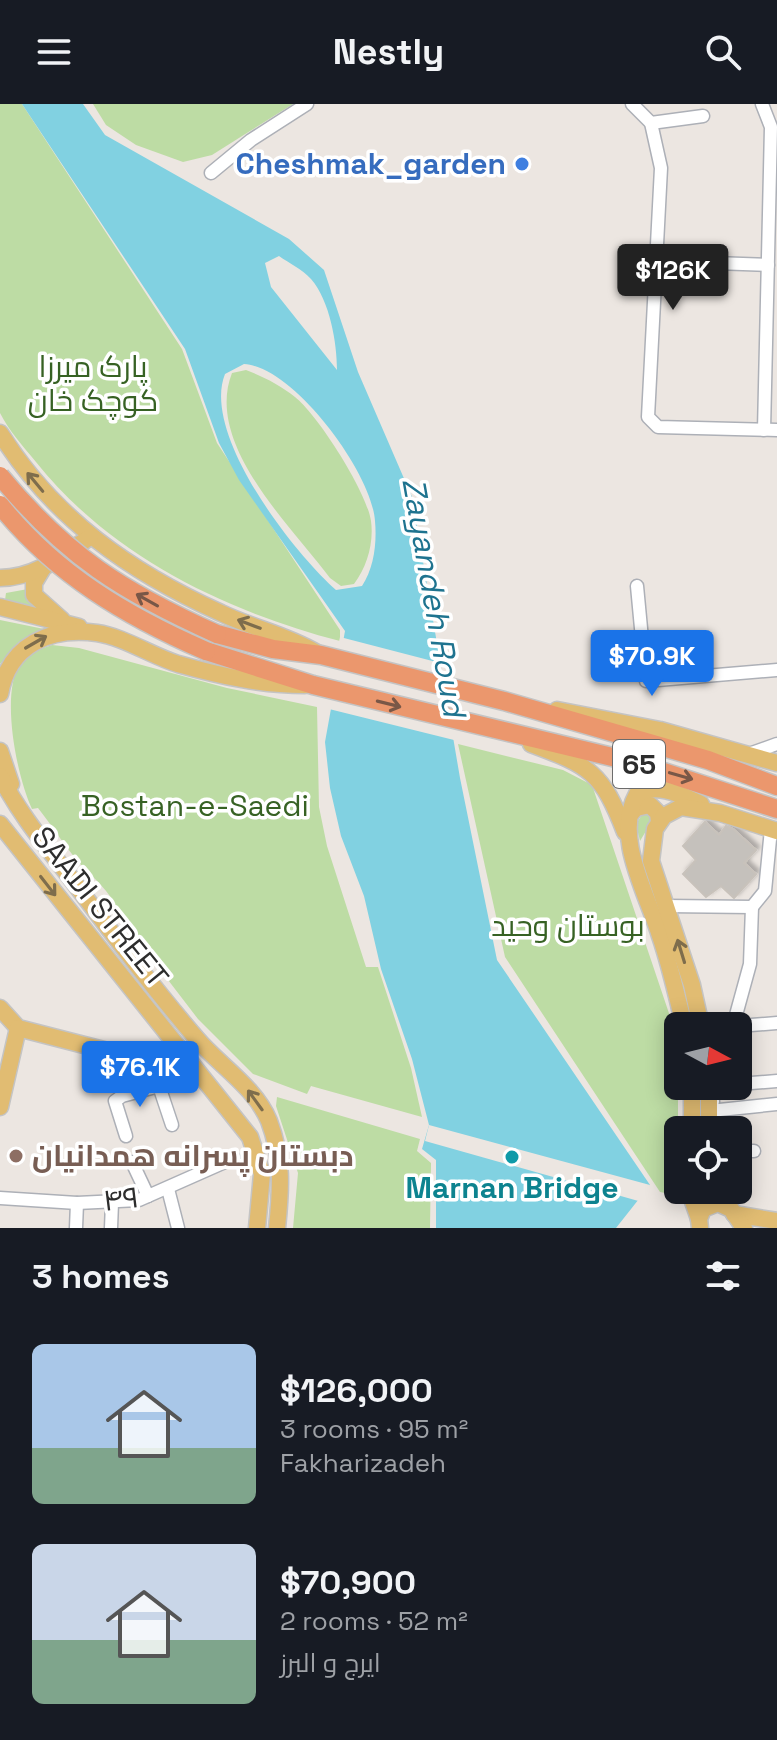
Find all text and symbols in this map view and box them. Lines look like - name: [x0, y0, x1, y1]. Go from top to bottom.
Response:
- text: Nestly: [333, 29, 444, 75]
- icon: menu: [32, 30, 76, 74]
- icon: search: [701, 30, 745, 74]
- place label: Cheshmak_garden: [235, 144, 506, 183]
- marker: Cheshmak_garden: [513, 155, 531, 173]
- pin: $126K: [617, 244, 729, 312]
- text: $126K: [635, 253, 711, 287]
- park label: پارک میرزا کوچک خان: [28, 347, 158, 420]
- one-way arrow: [26, 473, 44, 493]
- water label: Zayandeh Roud: [393, 475, 475, 723]
- one-way arrow: [135, 592, 159, 608]
- one-way arrow: [237, 616, 262, 630]
- pin: $70.9K: [587, 630, 717, 698]
- one-way arrow: [24, 634, 47, 650]
- text: $70.9K: [609, 639, 695, 673]
- one-way arrow: [375, 698, 401, 713]
- road number: 65: [613, 740, 665, 788]
- one-way arrow: [668, 769, 694, 784]
- park label: Bostan-e-Saedi: [81, 786, 309, 825]
- street label: SAADI STREET: [23, 818, 177, 995]
- one-way arrow: [39, 875, 57, 896]
- park label: بوستان وحید: [491, 906, 645, 945]
- one-way arrow: [673, 938, 688, 964]
- north arrow: [664, 1012, 752, 1100]
- map controls: [664, 1012, 752, 1204]
- pin: $76.1K: [75, 1041, 205, 1109]
- text: $76.1K: [100, 1050, 180, 1084]
- one-way arrow: [247, 1090, 264, 1112]
- button: locate: [664, 1116, 752, 1204]
- place label: دبستان پسرانه همدانیان: [32, 1136, 354, 1177]
- marker: دبستان پسرانه همدانیان: [7, 1147, 25, 1165]
- marker: Marnan Bridge: [503, 1148, 521, 1166]
- place label: Marnan Bridge: [406, 1168, 618, 1207]
- street label: ۴۹: [101, 1177, 141, 1220]
- icon: filters: [701, 1254, 745, 1298]
- text: 3 homes: [32, 1255, 170, 1298]
- text: $126,000: [280, 1369, 433, 1412]
- icon: home: [96, 1376, 192, 1472]
- text: 3 rooms · 95 m²: [280, 1412, 468, 1446]
- text: Fakharizadeh: [280, 1446, 446, 1480]
- text: $70,900: [280, 1561, 416, 1604]
- icon: home: [96, 1576, 192, 1672]
- text: 2 rooms · 52 m²: [280, 1604, 468, 1638]
- text: ایرج و البرز: [280, 1646, 381, 1680]

